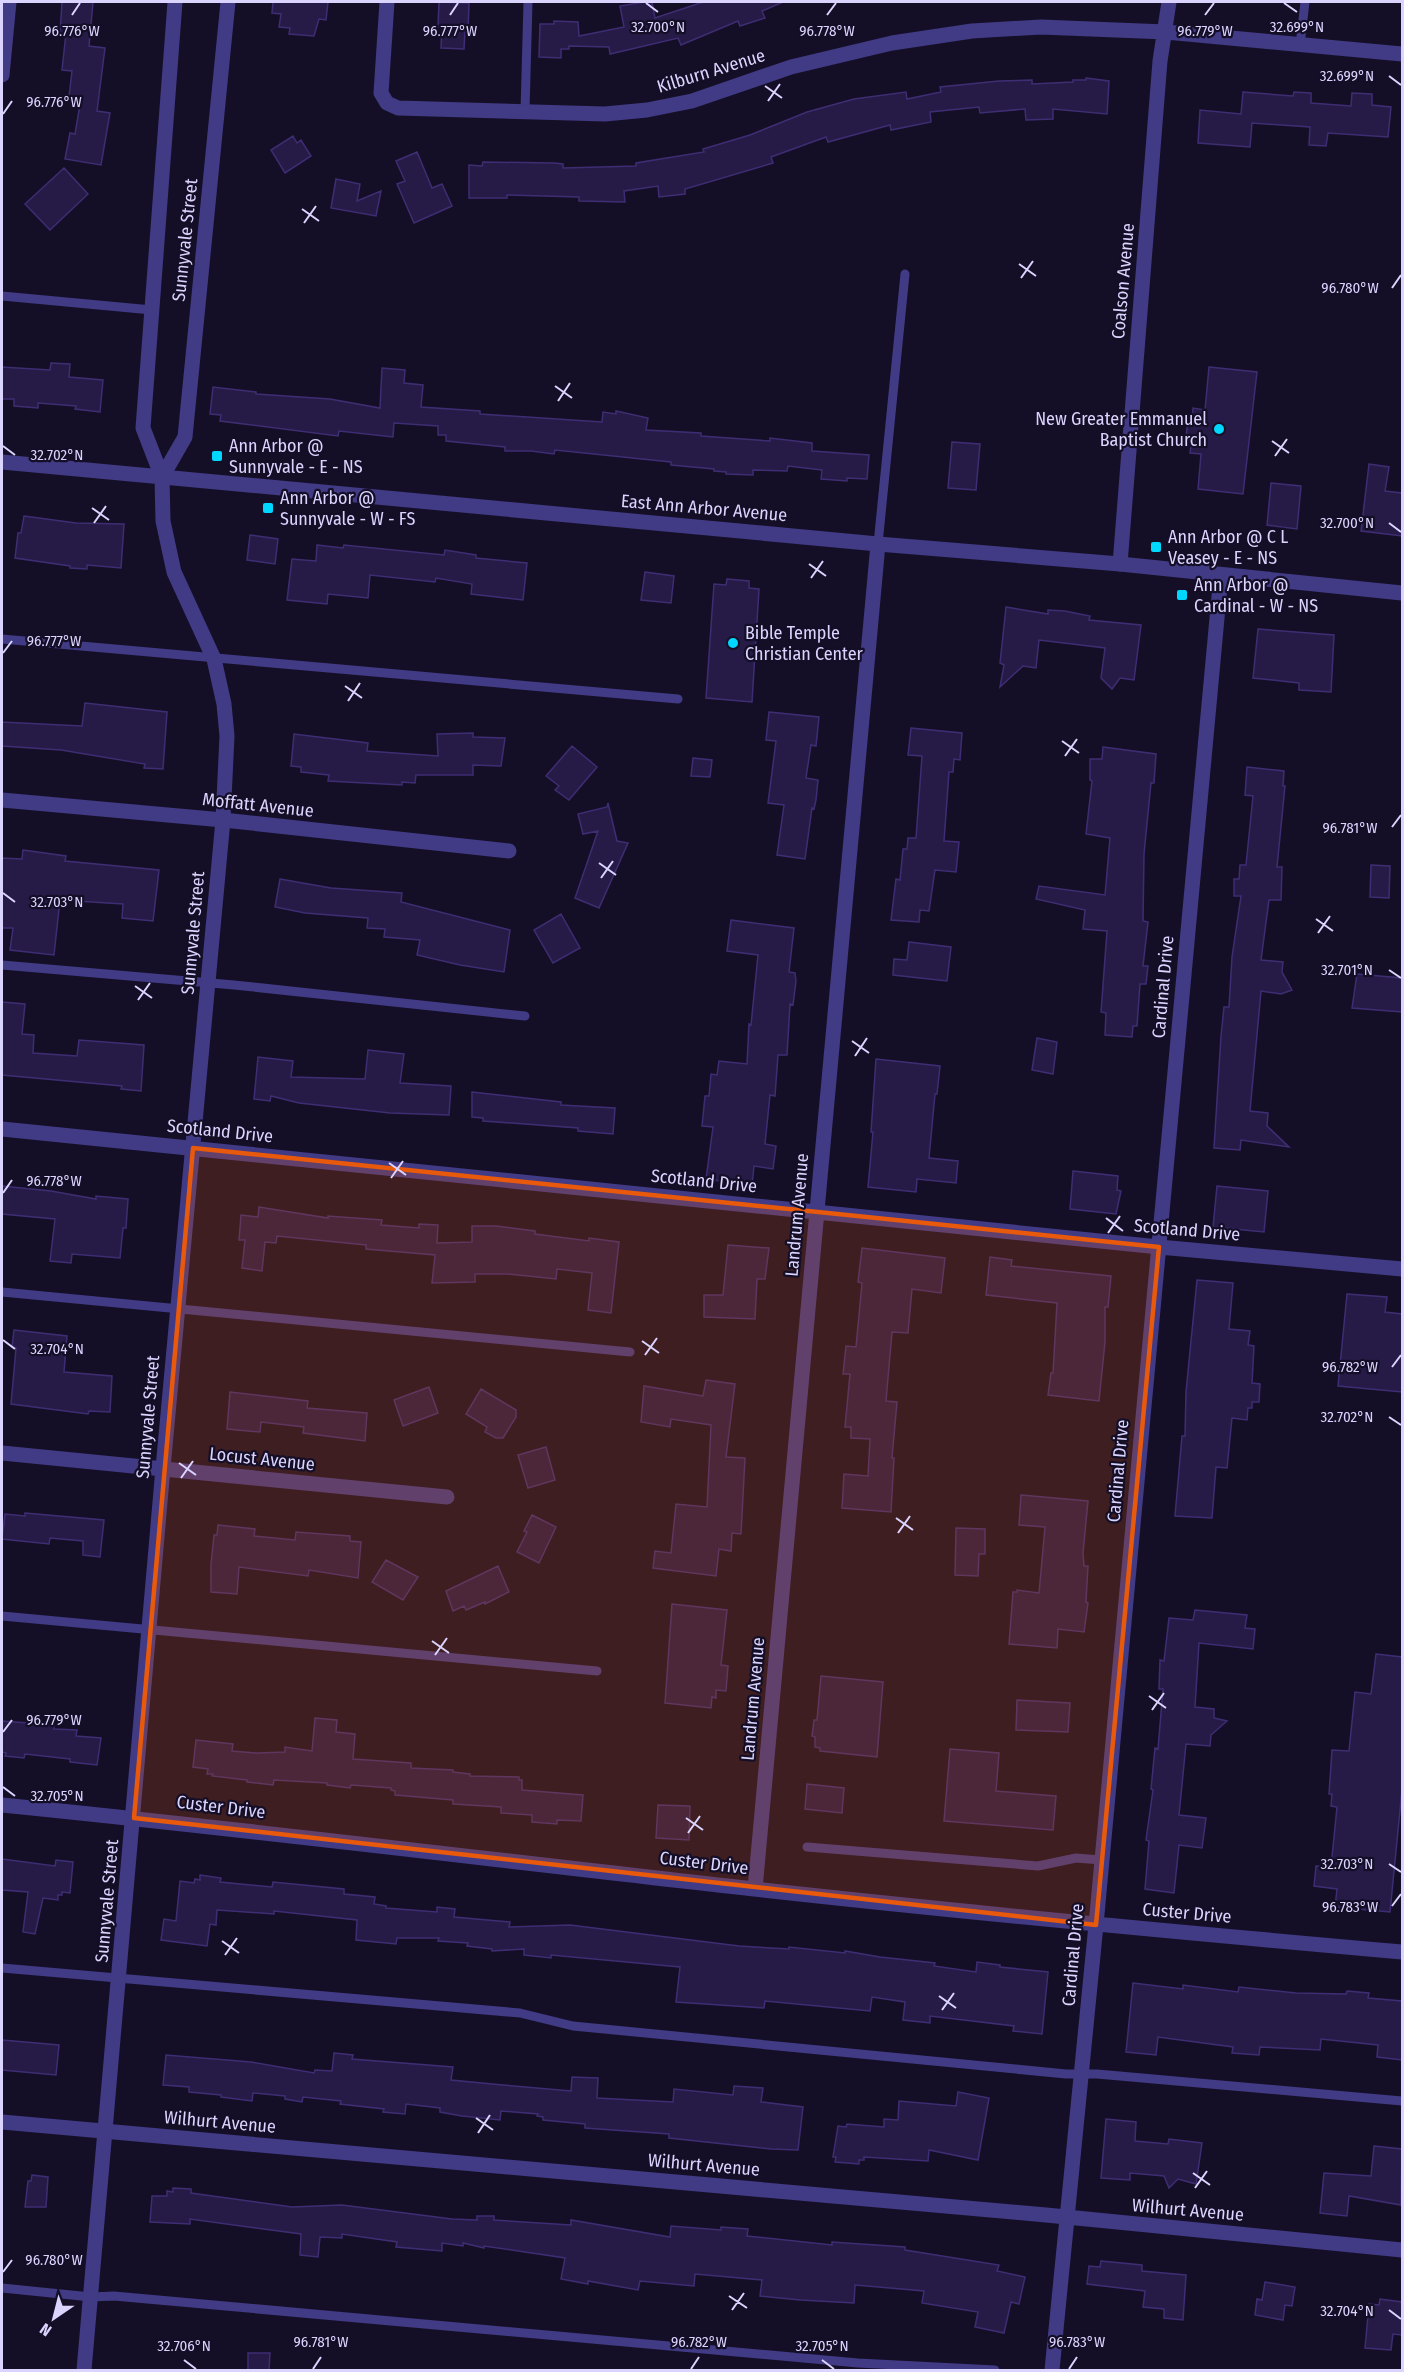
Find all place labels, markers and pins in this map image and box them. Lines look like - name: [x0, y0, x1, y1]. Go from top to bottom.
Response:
- place label: New Greater Emmanuel Baptist Church: [1035, 408, 1207, 451]
- marker: New Greater Emmanuel Baptist Church: [1212, 422, 1226, 436]
- place label: Ann Arbor @ Sunnyvale - E - NS: [229, 435, 363, 478]
- marker: Ann Arbor @ Sunnyvale - E - NS: [210, 449, 224, 463]
- place label: Ann Arbor @ Sunnyvale - W - FS: [280, 487, 415, 530]
- marker: Ann Arbor @ Sunnyvale - W - FS: [261, 501, 275, 515]
- place label: Ann Arbor @ C L Veasey - E - NS: [1168, 526, 1288, 569]
- marker: Ann Arbor @ C L Veasey - E - NS: [1149, 540, 1163, 554]
- place label: Ann Arbor @ Cardinal - W - NS: [1194, 574, 1318, 617]
- marker: Ann Arbor @ Cardinal - W - NS: [1175, 588, 1189, 602]
- place label: Bible Temple Christian Center: [745, 622, 864, 665]
- marker: Bible Temple Christian Center: [726, 636, 740, 650]

